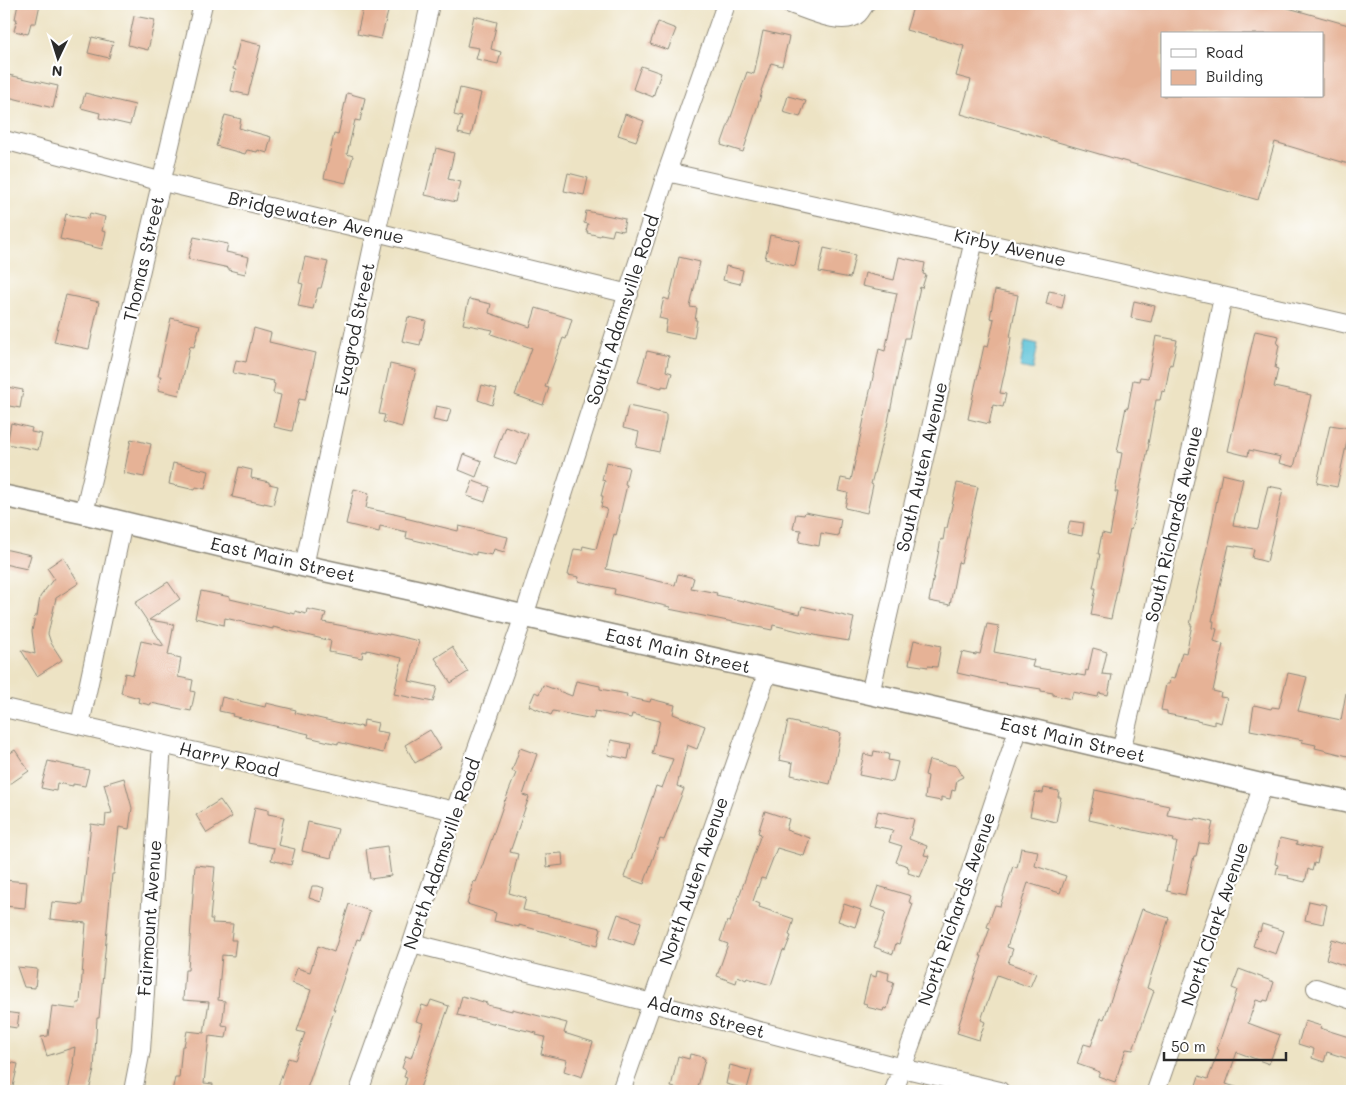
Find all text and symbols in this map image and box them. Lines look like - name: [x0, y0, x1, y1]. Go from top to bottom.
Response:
- north arrow: [32, 32, 82, 82]
- legend: [1161, 32, 1324, 98]
- text: Road: [1206, 42, 1243, 62]
- text: N: [51, 62, 63, 81]
- text: Building: [1206, 66, 1263, 86]
- street label: Bridgewater Avenue: [226, 185, 407, 249]
- street label: Thomas Street: [117, 194, 169, 324]
- street label: South Adamsville Road: [580, 212, 664, 408]
- street label: Kirby Avenue: [952, 222, 1069, 272]
- street label: Evagrod Street: [328, 260, 380, 398]
- street label: South Auten Avenue: [890, 379, 952, 554]
- street label: South Richards Avenue: [1139, 423, 1207, 624]
- street label: East Main Street: [208, 531, 358, 587]
- street label: East Main Street: [603, 622, 753, 678]
- street label: East Main Street: [998, 711, 1148, 767]
- street label: Harry Road: [177, 736, 282, 782]
- street label: North Adamsville Road: [397, 755, 485, 953]
- street label: North Auten Avenue: [653, 793, 733, 968]
- street label: North Richards Avenue: [912, 809, 1000, 1009]
- street label: North Clark Avenue: [1175, 838, 1253, 1009]
- street label: Fairmount Avenue: [132, 839, 166, 997]
- street label: Adams Street: [645, 989, 768, 1043]
- scale bar: [1164, 1030, 1286, 1062]
- text: 50 m: [1171, 1036, 1206, 1056]

